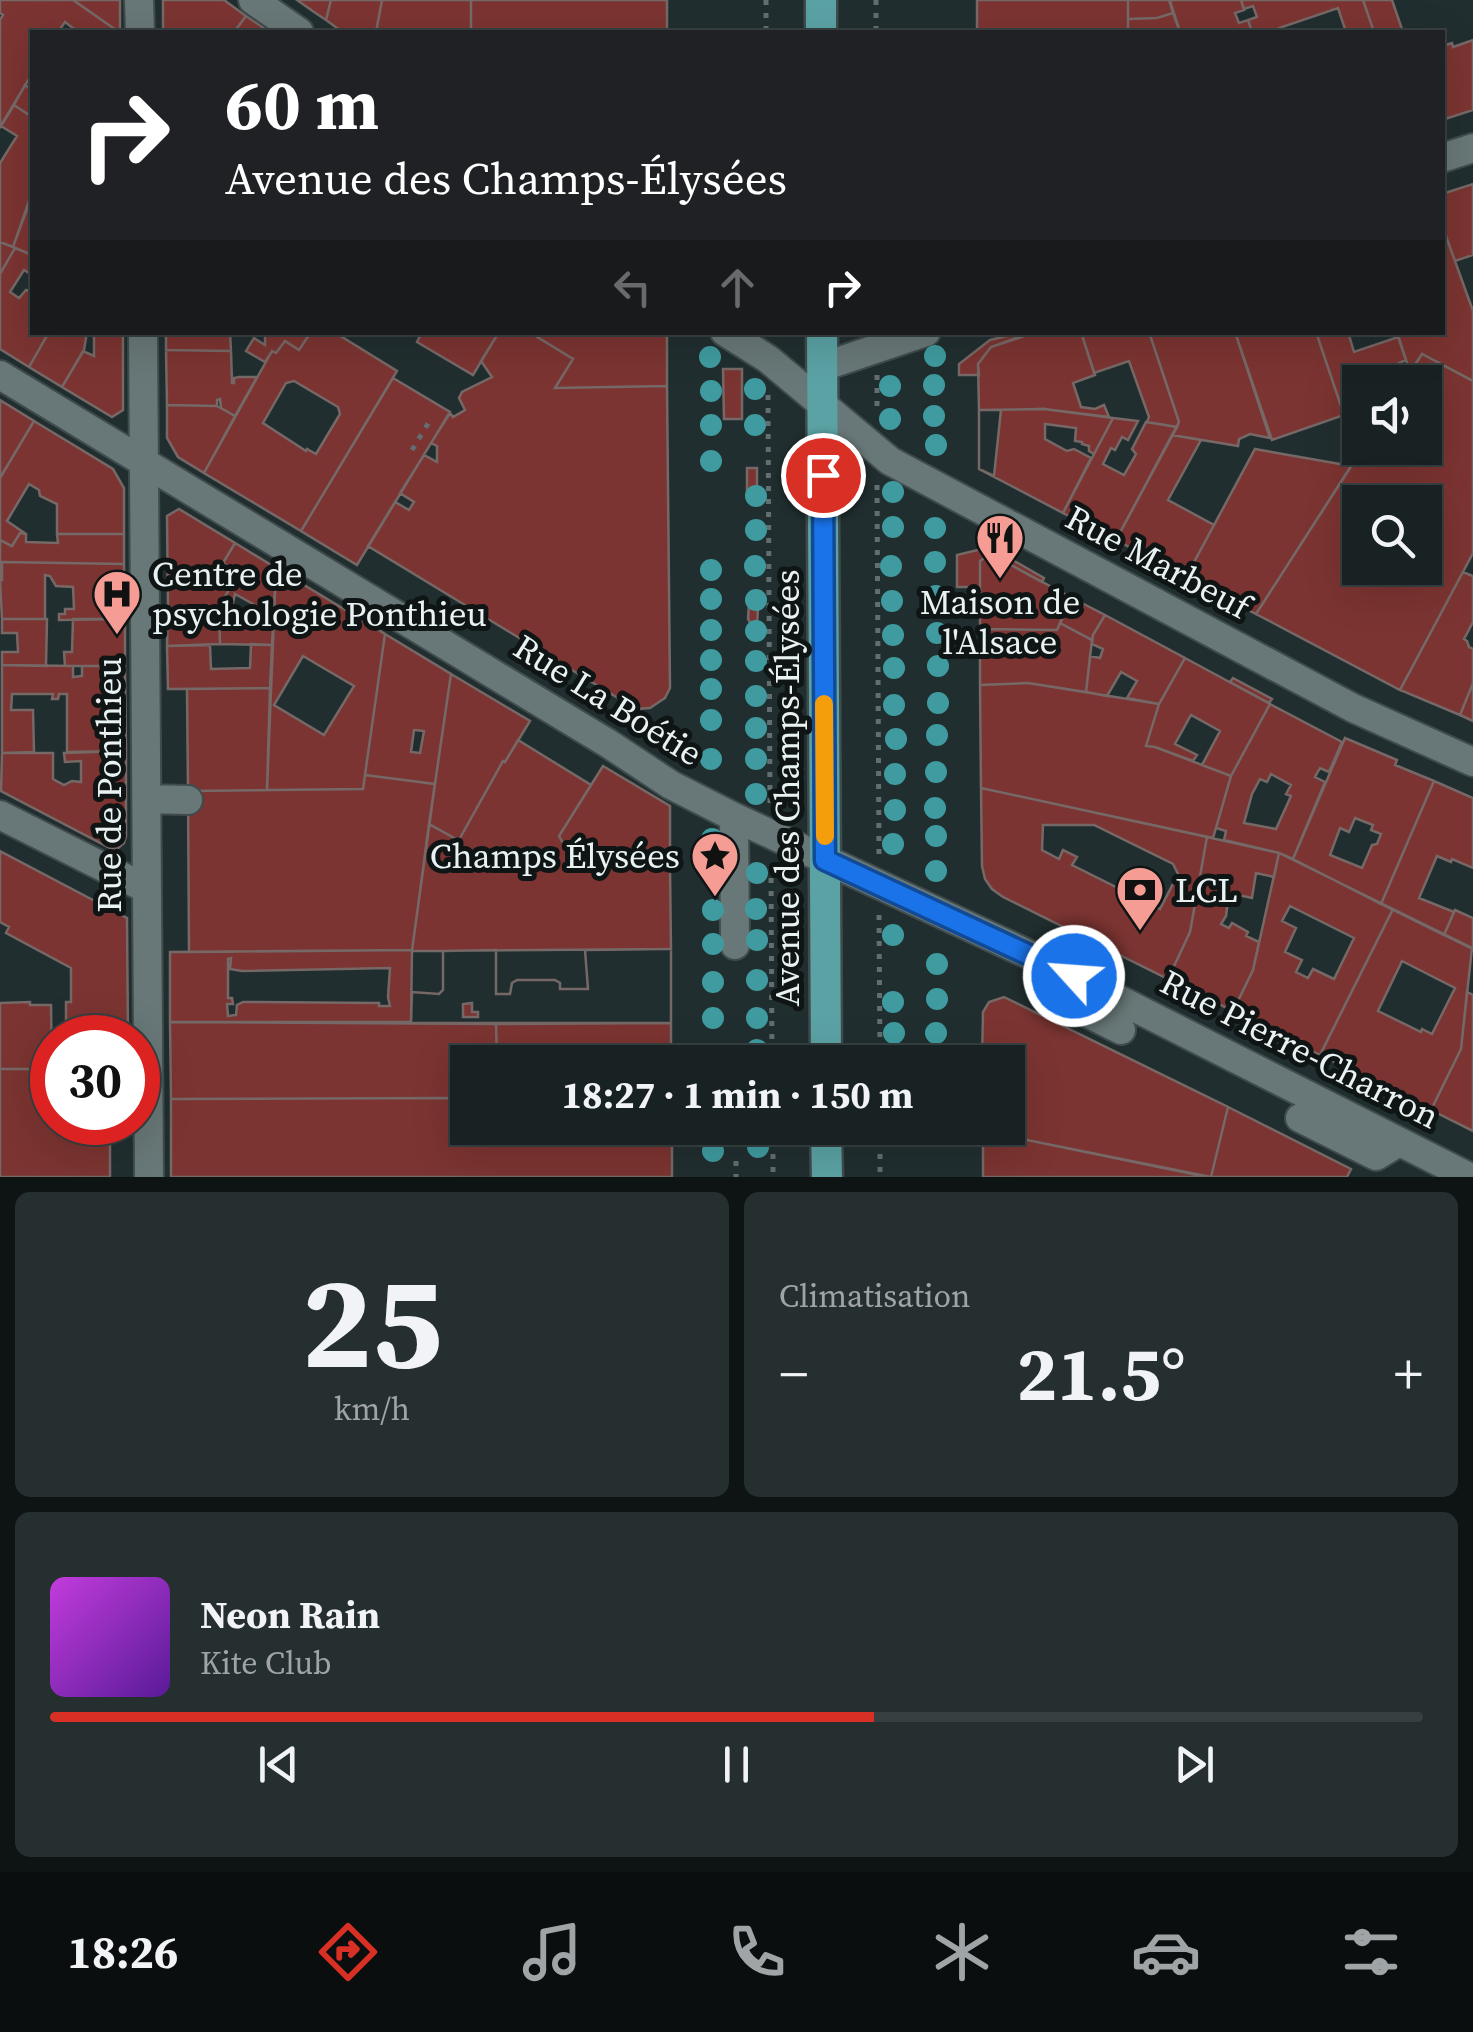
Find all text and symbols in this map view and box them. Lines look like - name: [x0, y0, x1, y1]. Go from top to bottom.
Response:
- text: 60 m: [225, 56, 379, 152]
- icon: right: [60, 70, 190, 200]
- text: Avenue des Champs-Élysées: [225, 147, 787, 209]
- icon: left: [605, 260, 660, 315]
- icon: ahead: [710, 260, 765, 315]
- icon: right: [815, 260, 870, 315]
- map controls: [1342, 365, 1442, 585]
- button: sound: [1342, 365, 1442, 465]
- pin: [781, 433, 866, 518]
- icon: arrive: [796, 448, 851, 503]
- button: search: [1342, 485, 1442, 585]
- street label: Rue Marbeuf: [1057, 493, 1261, 632]
- restaurant icon: Maison de l'Alsace: [974, 512, 1026, 580]
- place label: Centre de psychologie Ponthieu: [152, 550, 487, 638]
- hospital icon: Centre de psychologie Ponthieu: [91, 568, 143, 636]
- street label: Avenue des Champs-Élysées: [763, 569, 811, 1007]
- place label: Maison de l'Alsace: [920, 578, 1080, 666]
- street label: Rue La Boétie: [505, 623, 711, 777]
- street label: Rue de Ponthieu: [85, 657, 133, 913]
- place icon: Champs Élysées: [689, 830, 741, 898]
- place label: Champs Élysées: [430, 832, 680, 880]
- bank icon: LCL: [1114, 864, 1166, 932]
- place label: LCL: [1175, 866, 1238, 914]
- position arrow: [1022, 924, 1126, 1028]
- street label: Rue Pierre-Charron: [1152, 958, 1448, 1140]
- speed limit sign: 30: [30, 1015, 160, 1145]
- text: 18:27 · 1 min · 150 m: [561, 1069, 914, 1121]
- text: 25: [302, 1232, 442, 1411]
- text: Climatisation: [779, 1274, 970, 1318]
- text: 21.5°: [1016, 1322, 1186, 1425]
- text: −: [779, 1336, 808, 1411]
- text: +: [1394, 1336, 1423, 1411]
- text: km/h: [334, 1387, 410, 1431]
- text: Neon Rain: [200, 1589, 380, 1641]
- text: Kite Club: [200, 1641, 332, 1685]
- icon: previous: [251, 1737, 306, 1792]
- icon: pause: [709, 1737, 764, 1792]
- icon: next: [1167, 1737, 1222, 1792]
- icon: directions: [313, 1917, 383, 1987]
- icon: music: [517, 1917, 587, 1987]
- icon: phone: [722, 1917, 792, 1987]
- icon: climate: [927, 1917, 997, 1987]
- icon: car: [1131, 1917, 1201, 1987]
- icon: filters: [1336, 1917, 1406, 1987]
- text: 18:26: [67, 1921, 178, 1983]

